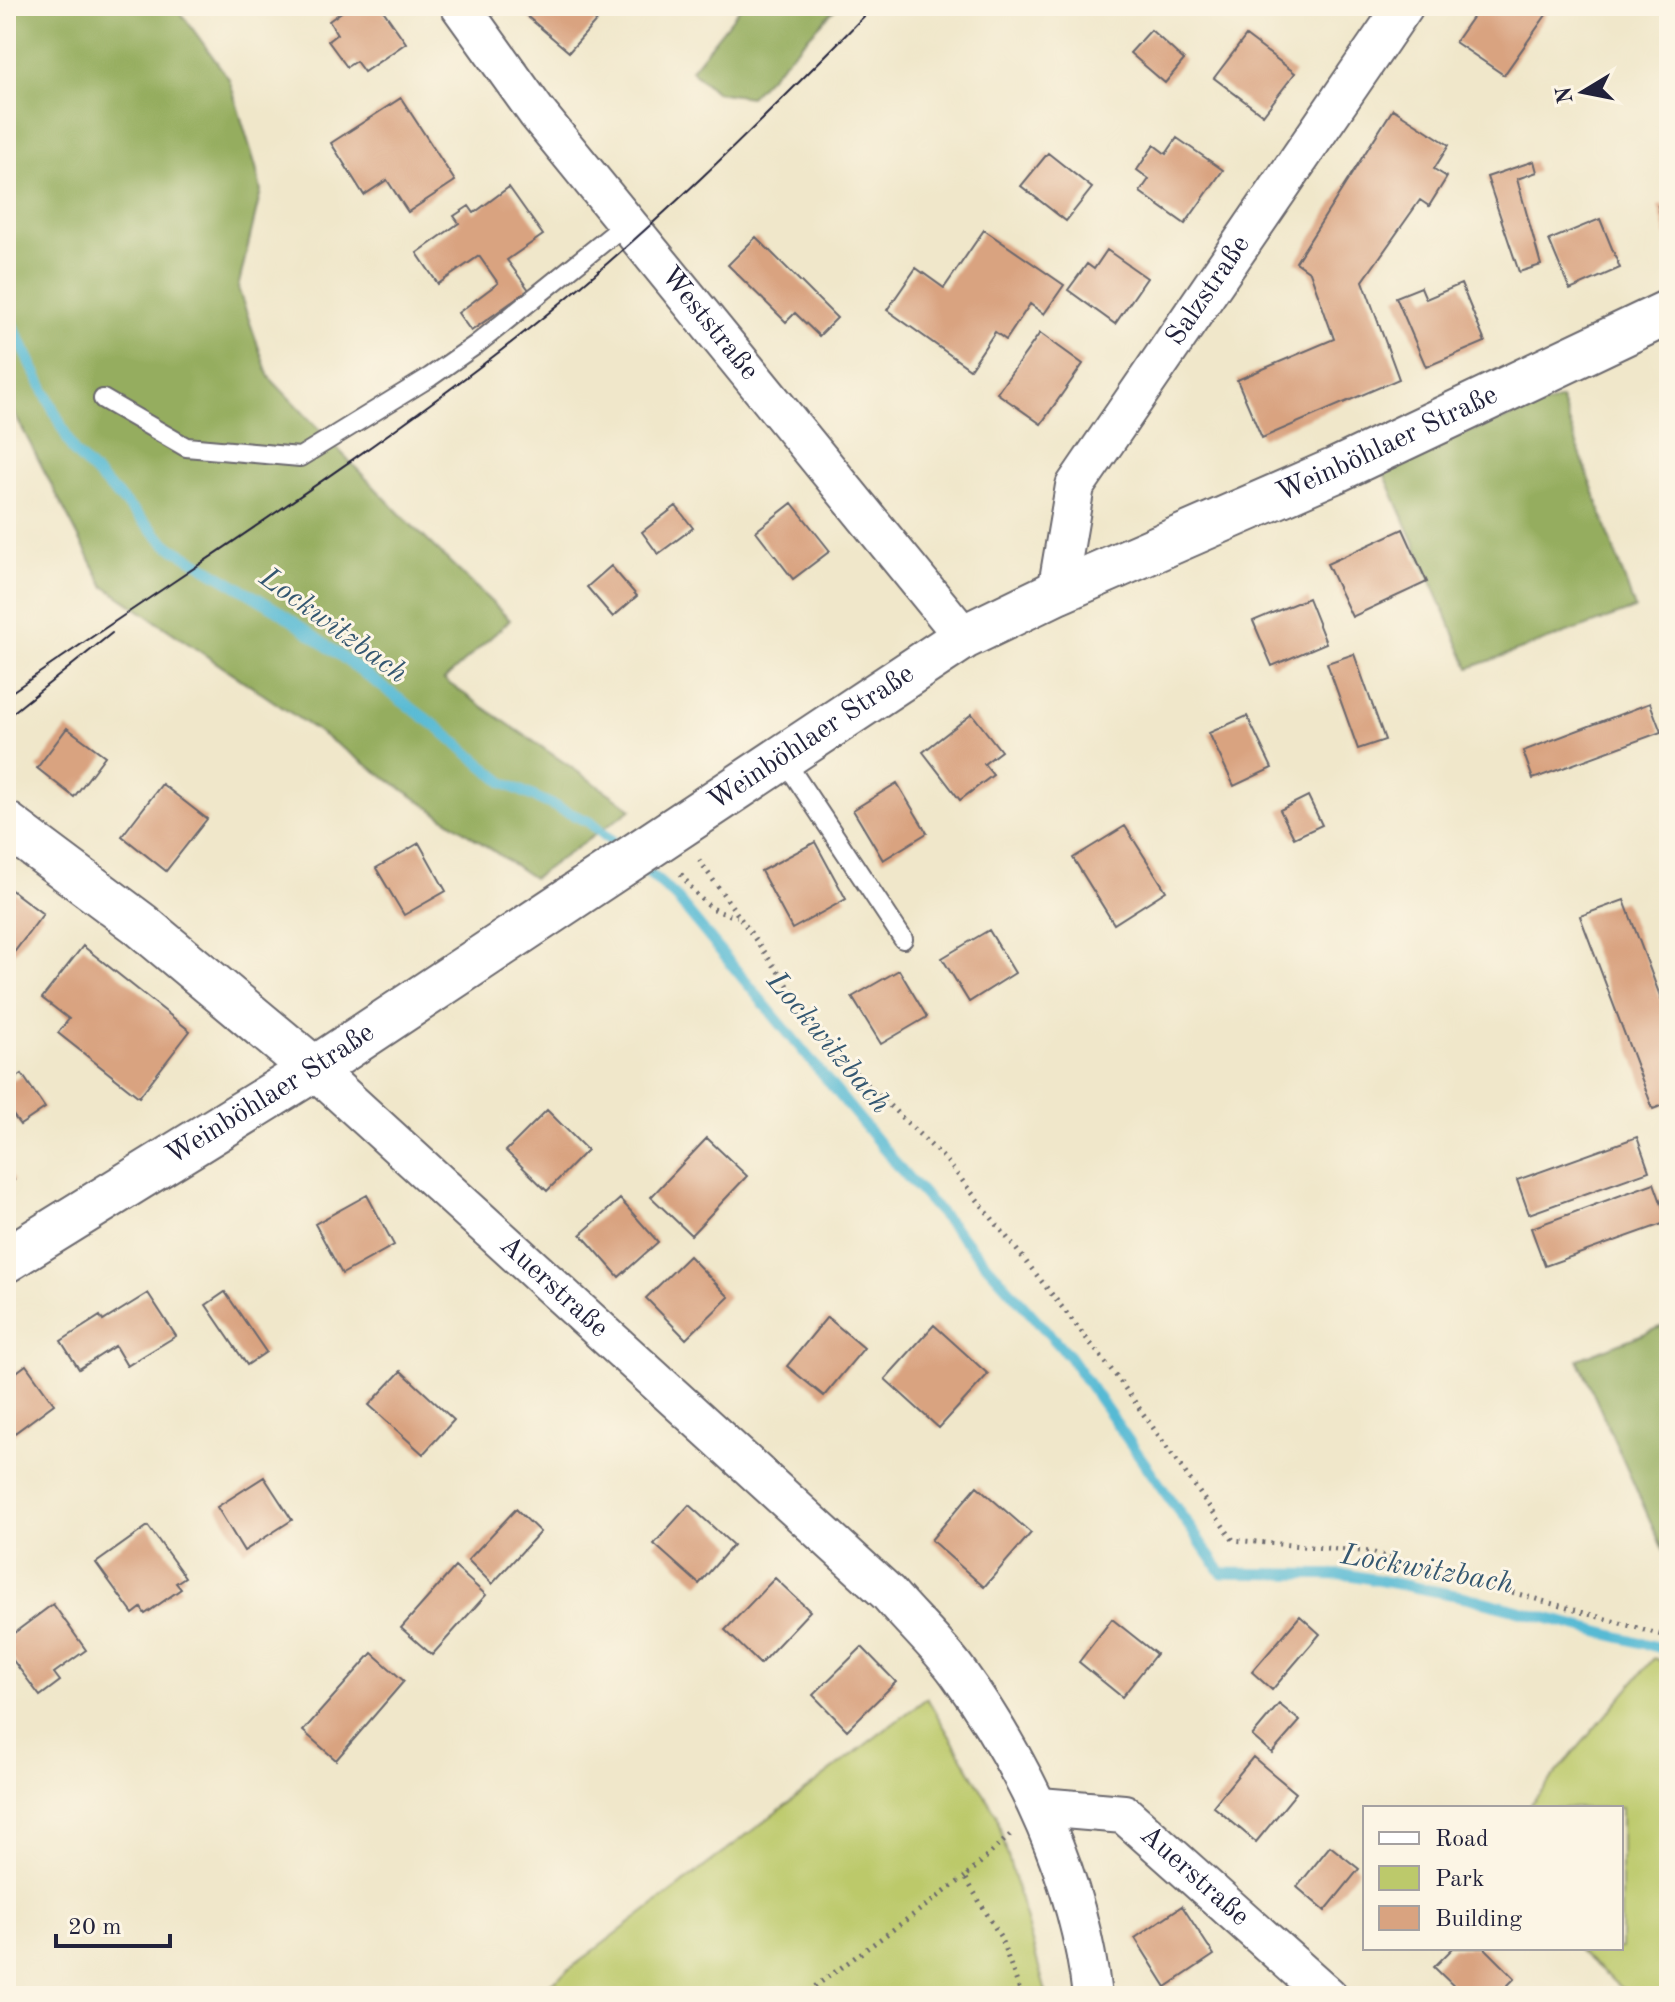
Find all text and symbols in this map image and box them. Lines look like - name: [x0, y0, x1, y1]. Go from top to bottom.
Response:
- north arrow: [1543, 52, 1623, 132]
- text: N: [1553, 85, 1578, 105]
- street label: Salzstraße: [1162, 231, 1256, 351]
- street label: Weststraße: [655, 262, 763, 386]
- street label: Weinböhlaer Straße: [1273, 381, 1502, 508]
- water label: Lockwitzbach: [253, 562, 412, 689]
- street label: Weinböhlaer Straße: [704, 660, 919, 816]
- water label: Lockwitzbach: [760, 966, 896, 1119]
- street label: Weinböhlaer Straße: [162, 1019, 380, 1171]
- street label: Auerstraße: [494, 1231, 613, 1344]
- water label: Lockwitzbach: [1337, 1540, 1516, 1600]
- legend: [1363, 1806, 1623, 1950]
- street label: Auerstraße: [1134, 1821, 1254, 1932]
- text: Road: [1435, 1828, 1488, 1852]
- text: Park: [1435, 1868, 1484, 1892]
- scale bar: [56, 1898, 170, 1948]
- text: Building: [1435, 1908, 1522, 1932]
- text: 20 m: [68, 1916, 122, 1940]

